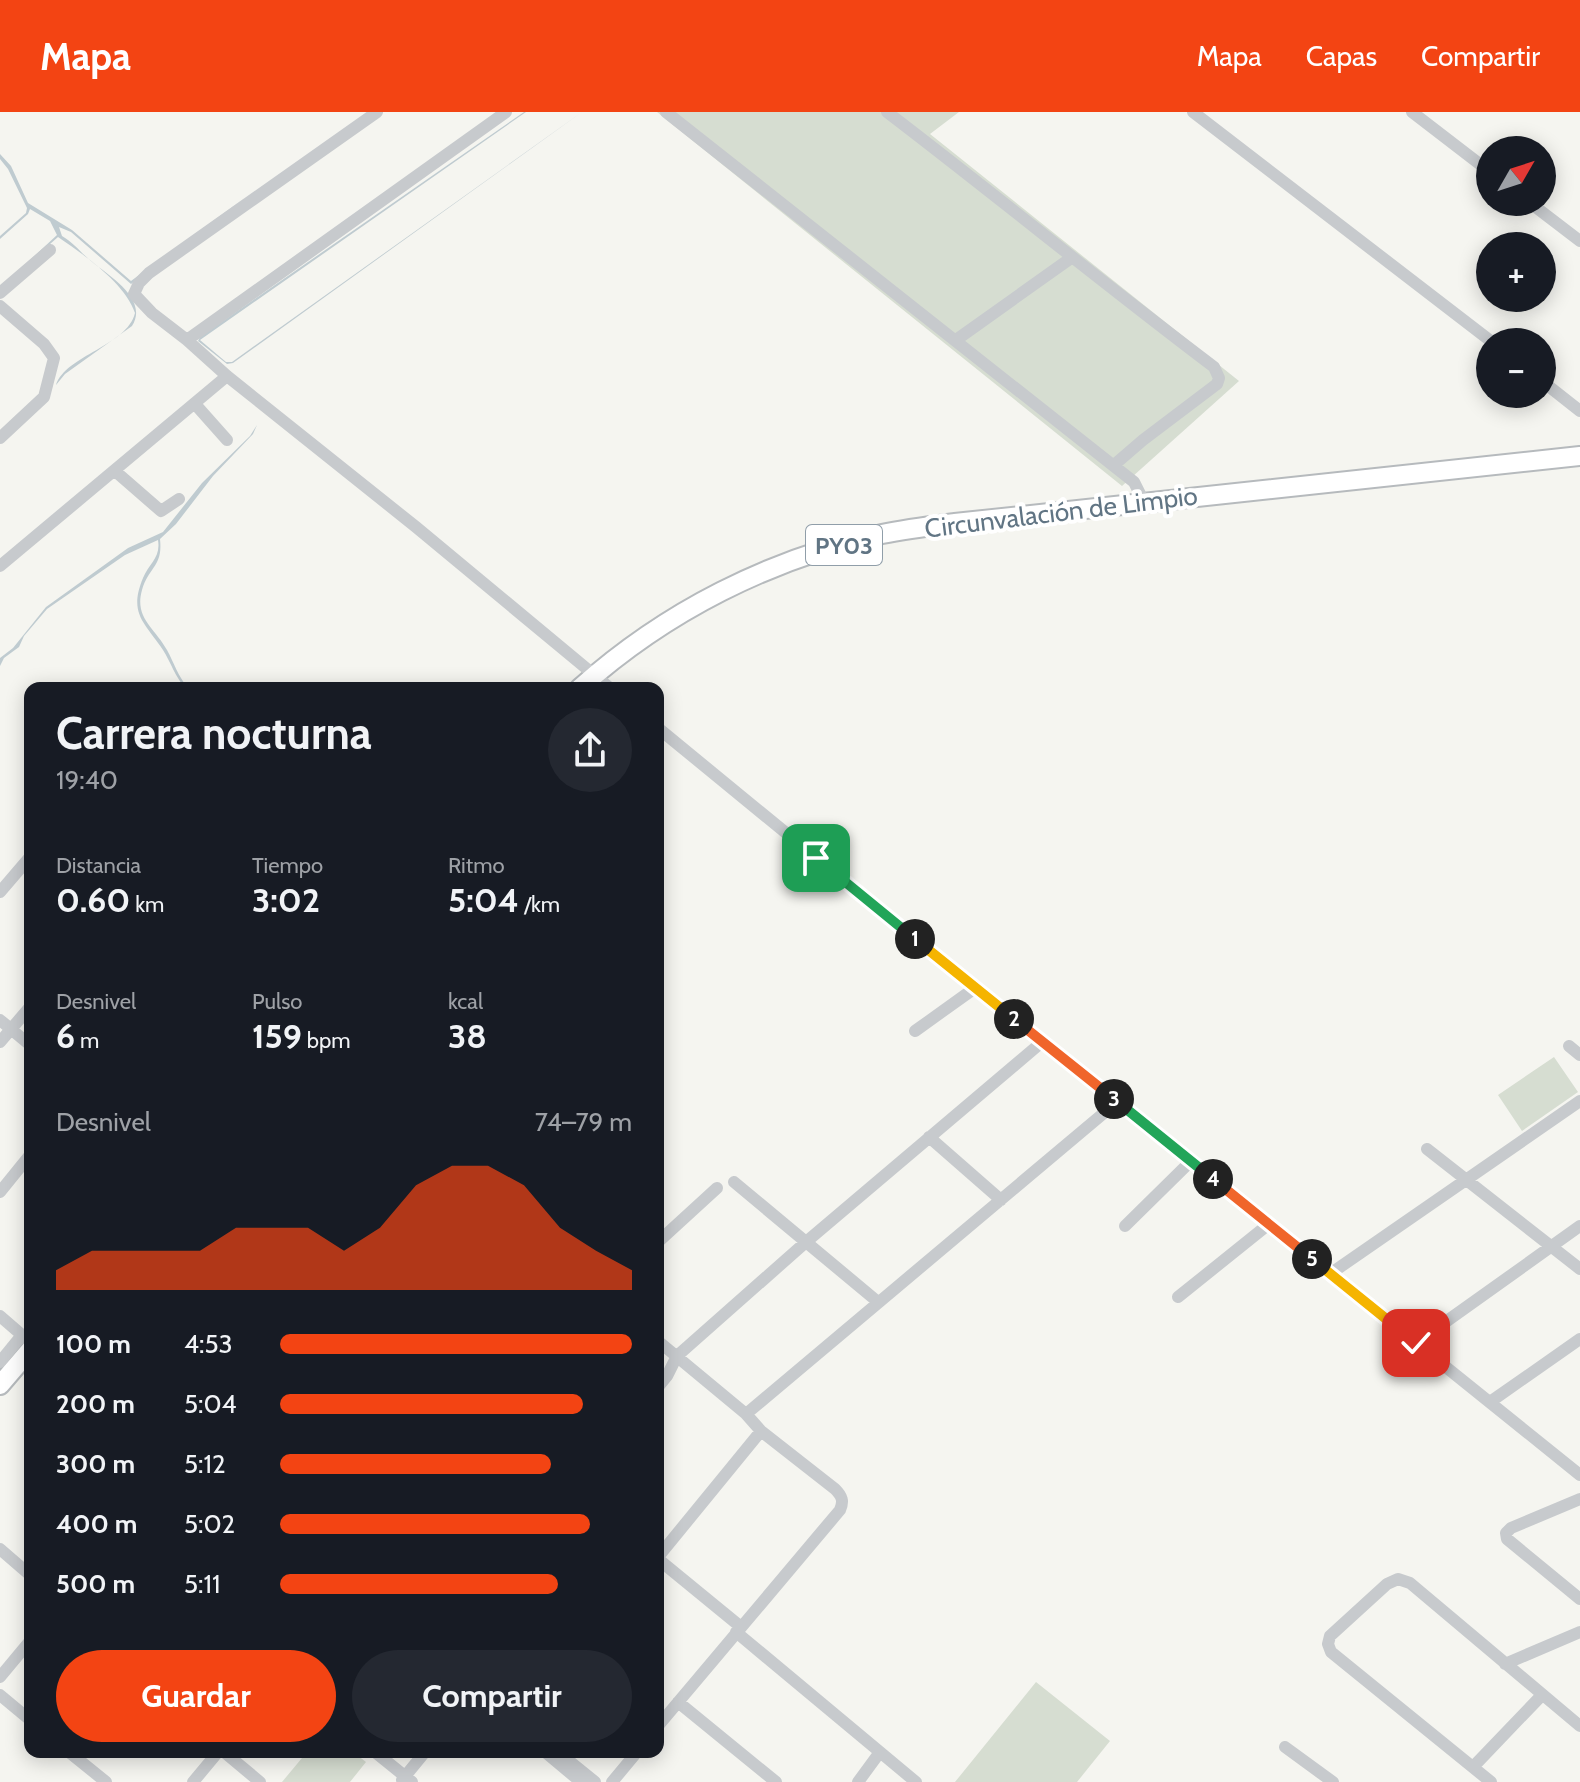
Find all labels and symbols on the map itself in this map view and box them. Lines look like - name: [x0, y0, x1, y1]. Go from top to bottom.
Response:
- north arrow: [1476, 136, 1556, 216]
- street label: Circunvalación de Limpio: [923, 479, 1199, 545]
- road number: PY03: [806, 525, 882, 565]
- pin: [782, 824, 850, 892]
- pin: 1: [895, 919, 935, 959]
- pin: 2: [994, 999, 1034, 1039]
- pin: 3: [1094, 1079, 1134, 1119]
- pin: 4: [1193, 1159, 1233, 1199]
- pin: 5: [1292, 1239, 1332, 1279]
- pin: [1382, 1309, 1450, 1377]

